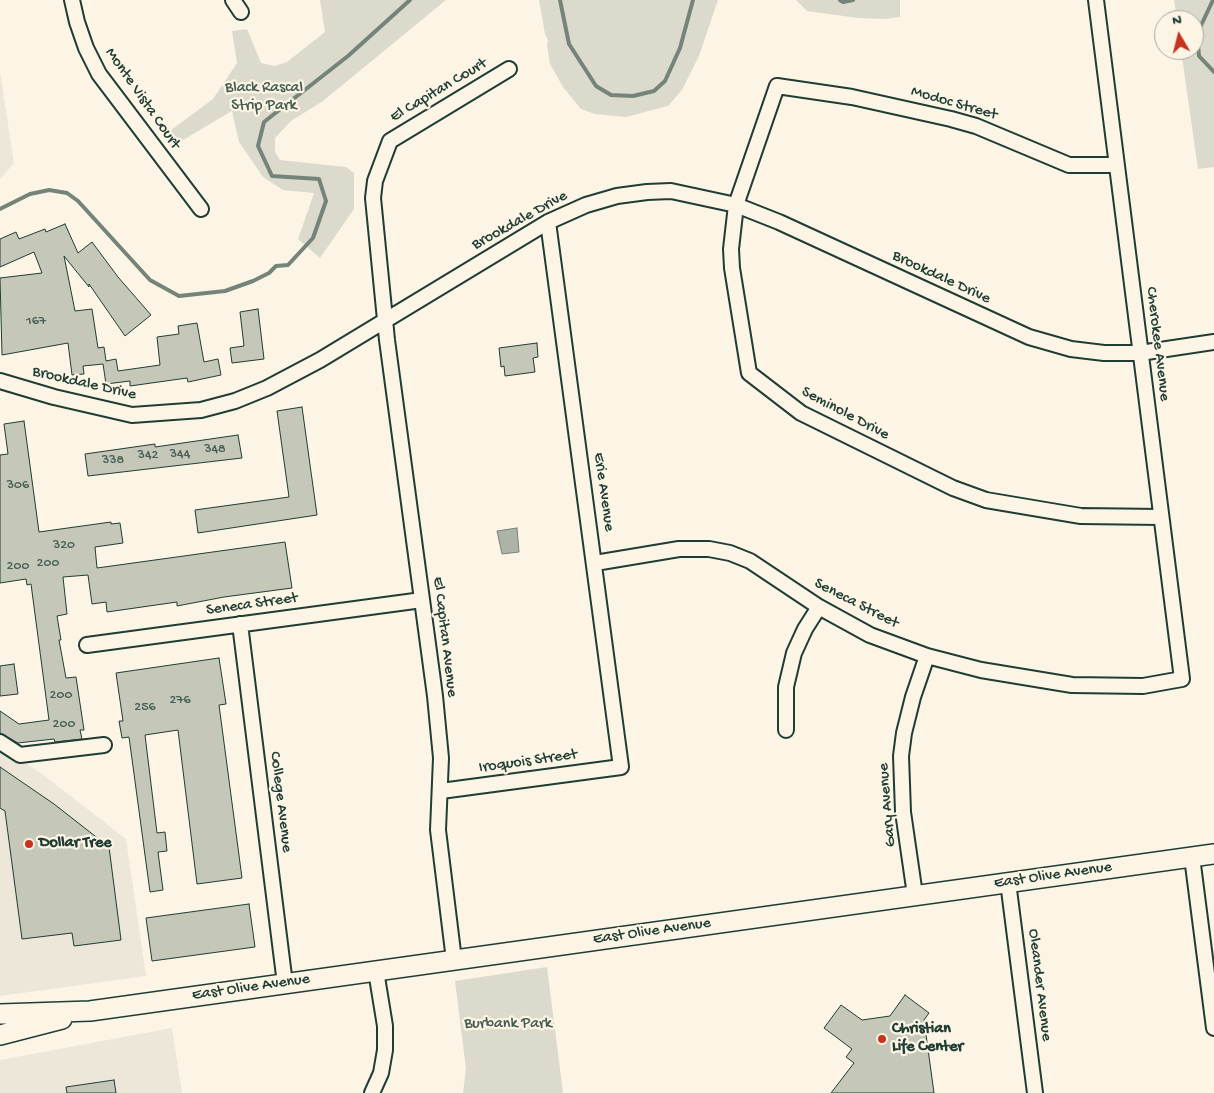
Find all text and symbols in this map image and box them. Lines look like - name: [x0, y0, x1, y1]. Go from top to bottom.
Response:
- north arrow: [1154, 10, 1204, 60]
- text: N: [1171, 12, 1183, 30]
- street label: Monte Vista Court: [100, 44, 184, 154]
- street label: El Capitan Court: [387, 55, 491, 127]
- park label: Black Rascal Strip Park: [225, 79, 303, 117]
- street label: Modoc Street: [909, 83, 999, 125]
- street label: Brookdale Drive: [469, 187, 571, 255]
- street label: Brookdale Drive: [889, 247, 993, 309]
- street label: Cherokee Avenue: [1140, 286, 1174, 402]
- house number: 167: [26, 314, 46, 330]
- street label: Brookdale Drive: [30, 363, 138, 405]
- street label: Seminole Drive: [798, 383, 892, 445]
- house number: 348: [204, 442, 226, 458]
- house number: 344: [170, 447, 190, 463]
- house number: 342: [138, 448, 158, 464]
- street label: Erie Avenue: [588, 451, 618, 533]
- house number: 338: [102, 453, 124, 469]
- house number: 306: [7, 478, 29, 494]
- house number: 320: [53, 538, 75, 554]
- house number: 200: [37, 556, 59, 572]
- house number: 200: [7, 559, 29, 575]
- street label: Seneca Street: [811, 574, 901, 634]
- street label: El Capitan Avenue: [427, 576, 461, 698]
- street label: Seneca Street: [205, 589, 299, 621]
- house number: 200: [50, 688, 72, 704]
- house number: 276: [169, 693, 191, 709]
- house number: 256: [134, 700, 156, 716]
- house number: 200: [53, 717, 75, 733]
- street label: Iroquois Street: [478, 746, 578, 778]
- street label: College Avenue: [264, 750, 296, 854]
- street label: Gary Avenue: [875, 762, 901, 848]
- place label: Dollar Tree: [39, 834, 111, 854]
- marker: Dollar Tree: [23, 838, 35, 850]
- street label: East Olive Avenue: [993, 858, 1113, 894]
- street label: East Olive Avenue: [592, 914, 712, 950]
- street label: Oleander Avenue: [1023, 928, 1055, 1042]
- street label: East Olive Avenue: [191, 970, 311, 1006]
- park label: Burbank Park: [464, 1015, 552, 1035]
- place label: Christian Life Center: [892, 1020, 963, 1058]
- marker: Christian Life Center: [876, 1033, 888, 1045]

